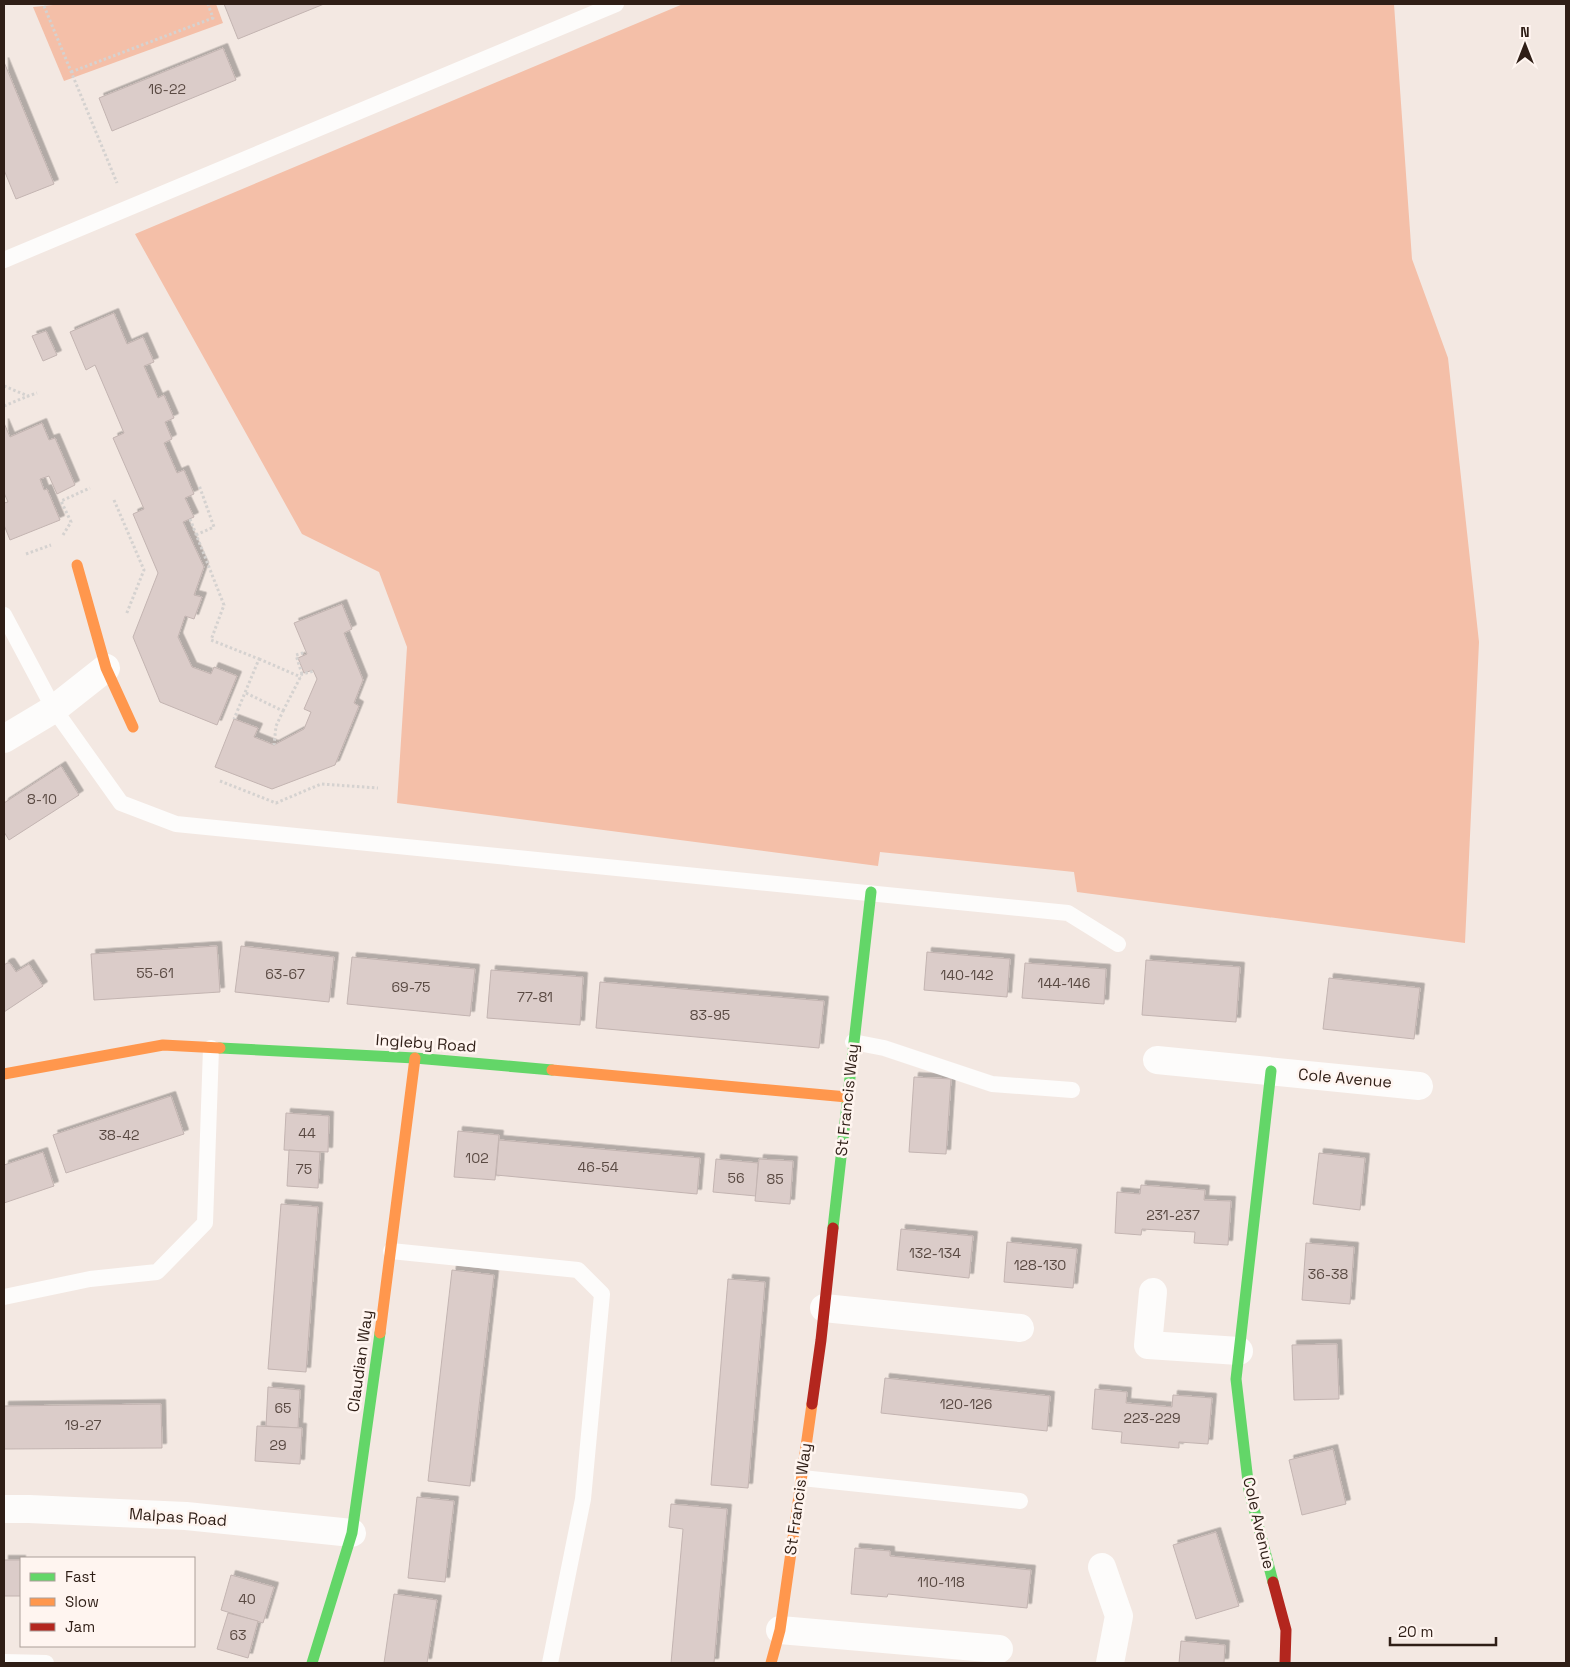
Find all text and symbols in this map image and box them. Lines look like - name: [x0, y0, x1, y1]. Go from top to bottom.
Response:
- north arrow: [1500, 20, 1550, 70]
- text: N: [1520, 23, 1530, 41]
- house number: 16-22: [148, 80, 186, 98]
- house number: 8-10: [27, 790, 57, 808]
- house number: 55-61: [136, 964, 174, 982]
- house number: 63-67: [265, 965, 305, 983]
- house number: 140-142: [941, 966, 994, 984]
- house number: 144-146: [1038, 974, 1090, 992]
- house number: 69-75: [392, 978, 431, 996]
- house number: 77-81: [517, 988, 553, 1006]
- house number: 83-95: [690, 1006, 730, 1024]
- street label: Ingleby Road: [375, 1029, 477, 1057]
- street label: St Francis Way: [831, 1043, 863, 1157]
- street label: Cole Avenue: [1297, 1063, 1393, 1093]
- house number: 44: [298, 1124, 316, 1142]
- house number: 38-42: [99, 1126, 139, 1144]
- house number: 102: [465, 1149, 489, 1167]
- house number: 46-54: [578, 1158, 619, 1176]
- house number: 75: [296, 1160, 312, 1178]
- house number: 56: [728, 1169, 744, 1187]
- house number: 85: [766, 1170, 784, 1188]
- house number: 231-237: [1146, 1206, 1200, 1224]
- house number: 132-134: [909, 1244, 961, 1262]
- house number: 128-130: [1014, 1256, 1066, 1274]
- house number: 36-38: [1308, 1265, 1349, 1283]
- street label: Claudian Way: [342, 1309, 378, 1413]
- house number: 120-126: [940, 1395, 992, 1413]
- house number: 65: [275, 1399, 291, 1417]
- house number: 223-229: [1123, 1409, 1181, 1427]
- house number: 19-27: [64, 1416, 102, 1434]
- house number: 29: [270, 1436, 286, 1454]
- street label: St Francis Way: [780, 1441, 816, 1557]
- street label: Cole Avenue: [1238, 1475, 1280, 1571]
- street label: Malpas Road: [128, 1503, 228, 1531]
- legend: [20, 1557, 195, 1647]
- text: Fast: [65, 1567, 96, 1586]
- house number: 110-118: [917, 1573, 965, 1591]
- house number: 40: [238, 1590, 256, 1608]
- text: Slow: [65, 1592, 99, 1611]
- scale bar: [1390, 1614, 1496, 1646]
- text: Jam: [65, 1617, 95, 1636]
- text: 20 m: [1398, 1622, 1433, 1641]
- house number: 63: [229, 1626, 247, 1644]

